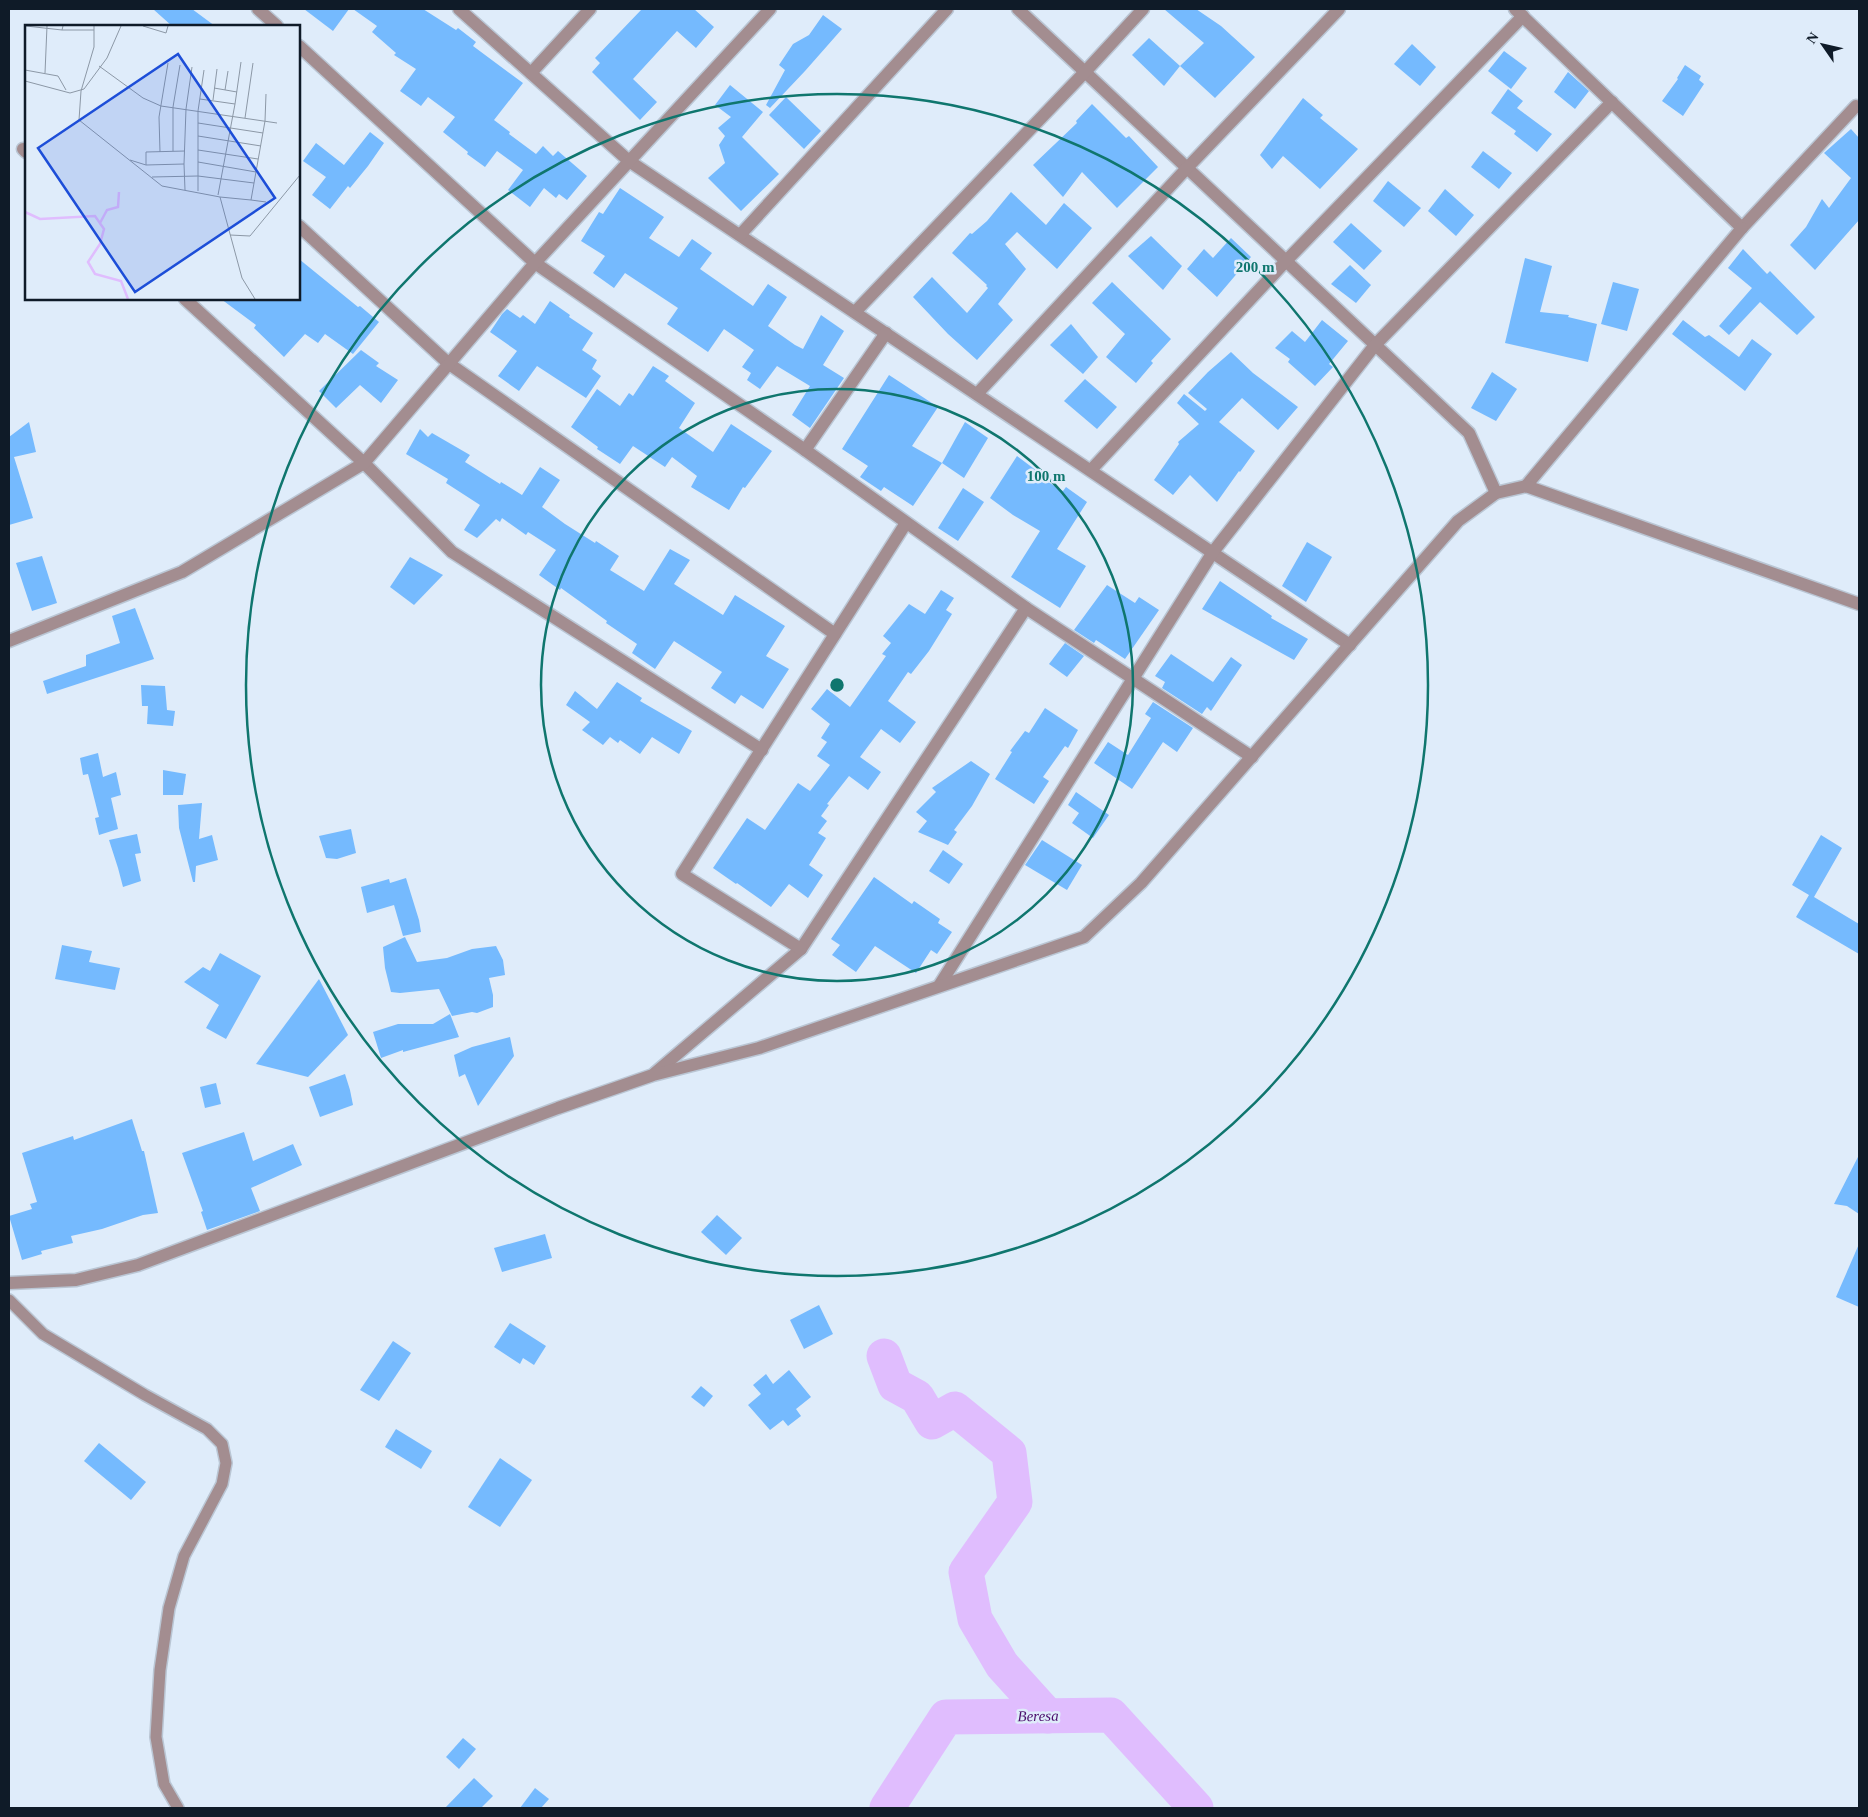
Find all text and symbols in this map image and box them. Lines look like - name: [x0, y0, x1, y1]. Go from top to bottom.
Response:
- north arrow: [1798, 20, 1848, 70]
- inset map: [25, 25, 300, 300]
- text: N: [1804, 30, 1822, 46]
- text: 200 m: [1236, 259, 1275, 275]
- text: 100 m: [1027, 468, 1066, 484]
- centre of rings: [828, 676, 846, 694]
- water label: Beresa: [1017, 1708, 1059, 1724]

